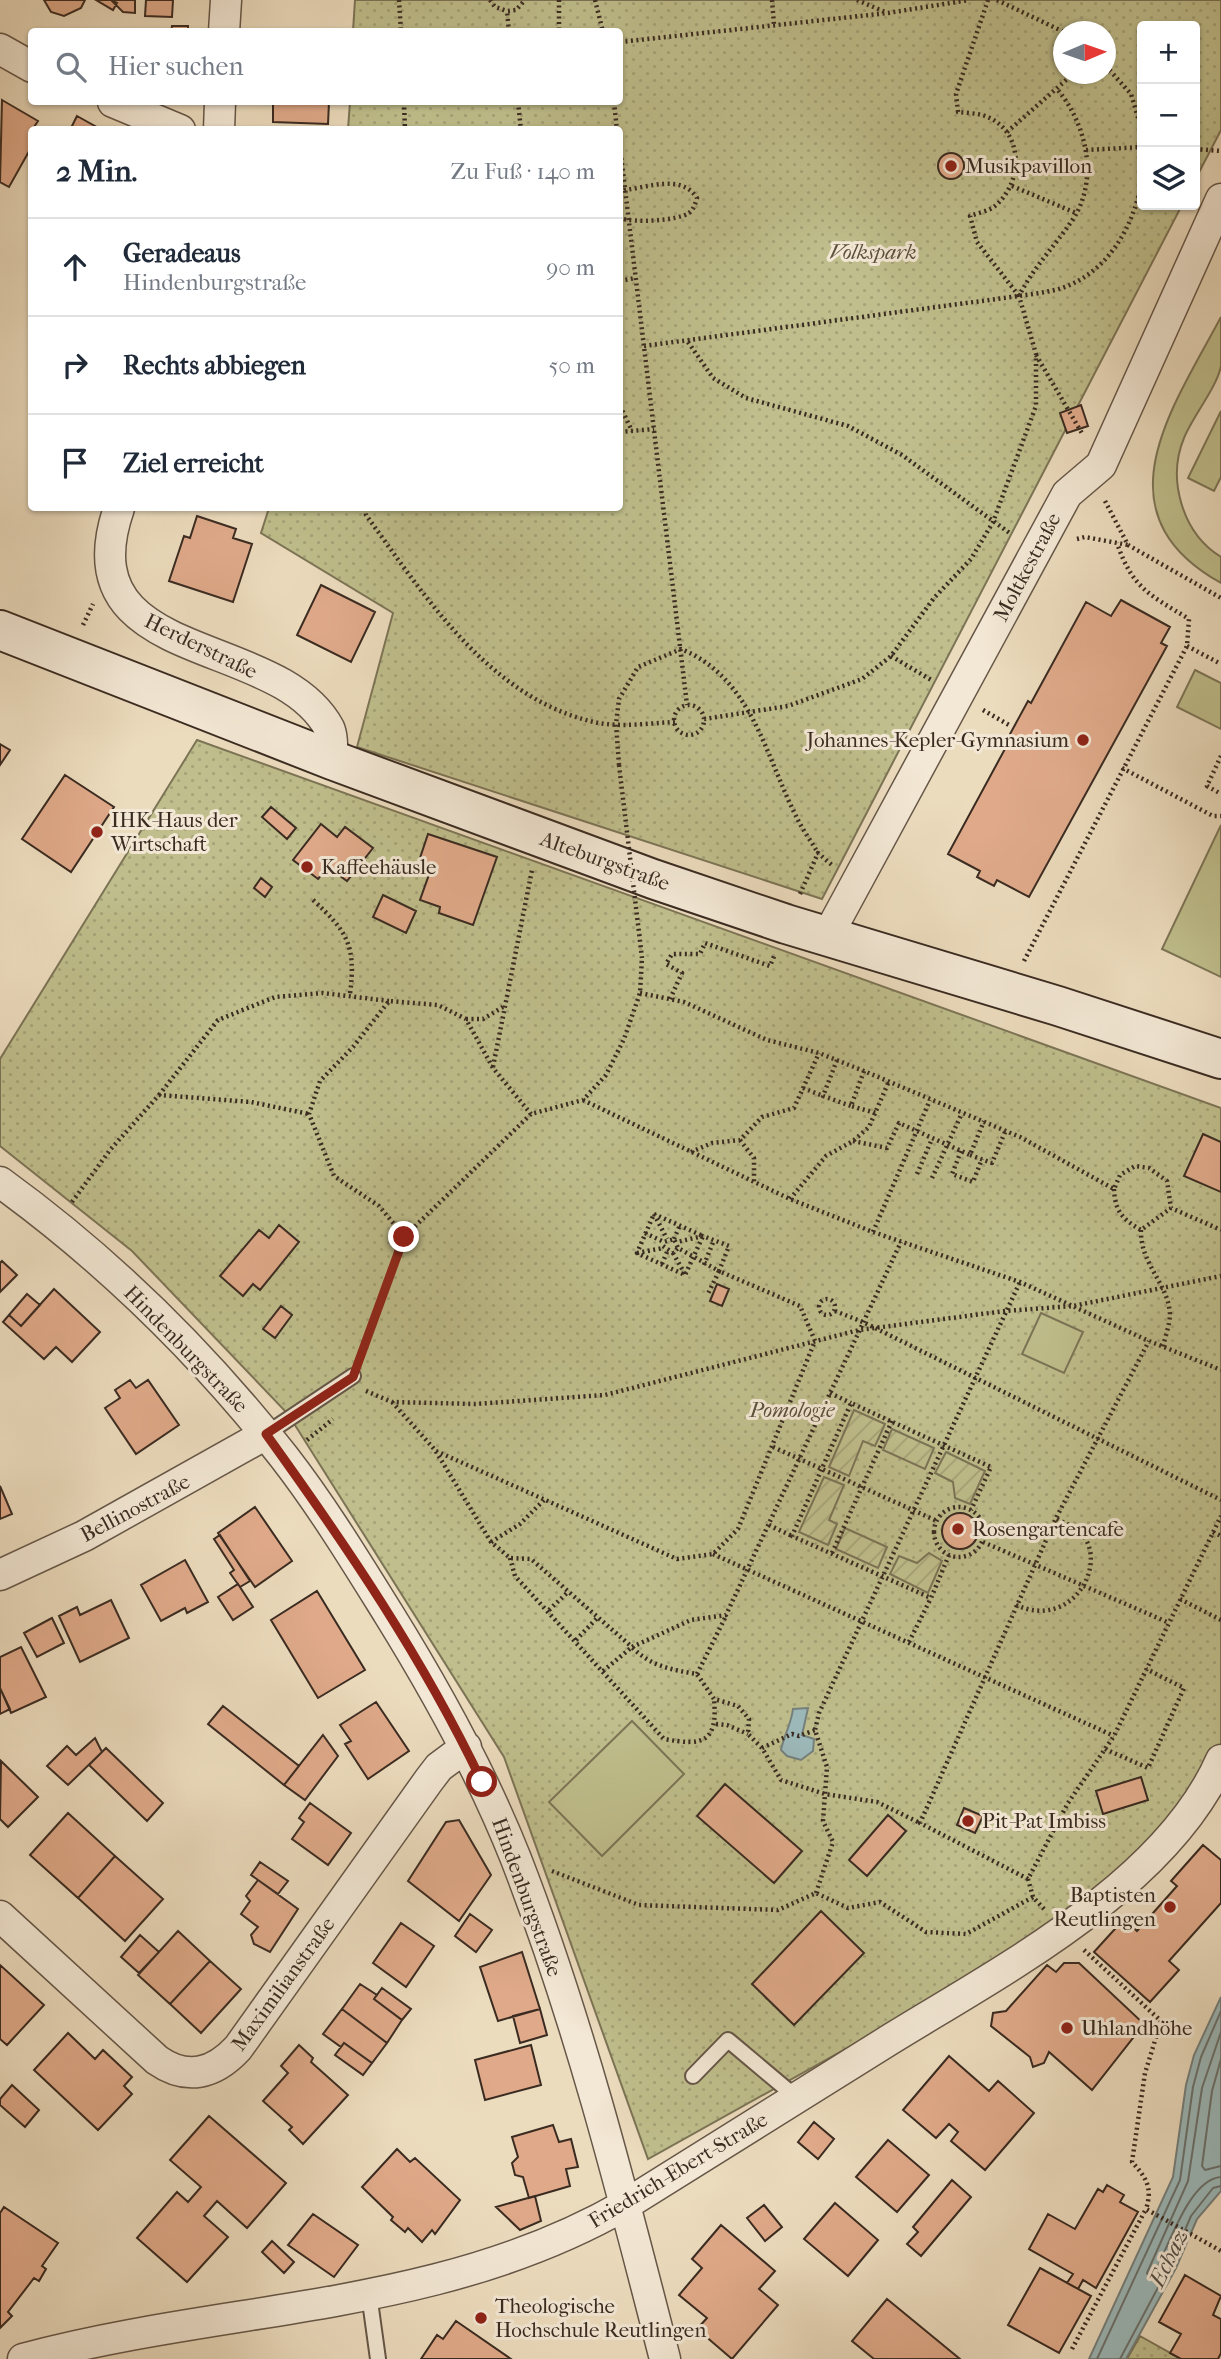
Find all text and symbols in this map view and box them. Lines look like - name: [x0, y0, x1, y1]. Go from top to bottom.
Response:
- north arrow: [1053, 21, 1116, 84]
- map controls: [1137, 21, 1200, 210]
- button: +: [1137, 21, 1200, 84]
- search box: [28, 28, 623, 105]
- icon: search: [52, 48, 90, 86]
- text: Hier suchen: [108, 51, 244, 82]
- button: −: [1137, 84, 1200, 147]
- button: layers: [1137, 147, 1200, 210]
- text: 2 Min.: [56, 154, 137, 189]
- place label: Musikpavillon: [965, 154, 1092, 178]
- text: Zu Fuß · 140 m: [451, 158, 595, 185]
- marker: Musikpavillon: [943, 158, 959, 174]
- text: Geradeaus: [123, 238, 241, 269]
- park label: Volkspark: [829, 240, 917, 264]
- icon: ahead: [56, 248, 94, 286]
- text: 90 m: [546, 254, 595, 281]
- text: Hindenburgstraße: [123, 269, 306, 296]
- icon: right: [56, 346, 94, 384]
- text: Rechts abbiegen: [123, 350, 306, 381]
- text: 50 m: [548, 352, 595, 379]
- icon: arrive: [56, 444, 94, 482]
- text: Ziel erreicht: [123, 448, 264, 479]
- street label: Moltkestraße: [988, 509, 1066, 625]
- street label: Herderstraße: [141, 608, 261, 684]
- place label: Johannes-Kepler-Gymnasium: [804, 728, 1070, 752]
- marker: Johannes-Kepler-Gymnasium: [1075, 732, 1091, 748]
- place label: IHK-Haus der Wirtschaft: [110, 808, 238, 856]
- marker: IHK-Haus der Wirtschaft: [89, 824, 105, 840]
- street label: Alteburgstraße: [536, 826, 673, 895]
- place label: Kaffeehäusle: [321, 855, 436, 879]
- marker: Kaffeehäusle: [299, 859, 315, 875]
- route end: [388, 1221, 419, 1252]
- street label: Hindenburgstraße: [119, 1280, 253, 1418]
- park label: Pomologie: [749, 1398, 835, 1422]
- street label: Bellinostraße: [76, 1469, 194, 1547]
- place label: Rosengartencafe: [972, 1517, 1124, 1541]
- marker: Rosengartencafe: [950, 1521, 966, 1537]
- route start: [466, 1766, 497, 1797]
- place label: Pit-Pat Imbiss: [982, 1809, 1106, 1833]
- marker: Pit-Pat Imbiss: [960, 1813, 976, 1829]
- street label: Hindenburgstraße: [487, 1814, 567, 1980]
- place label: Baptisten Reutlingen: [1053, 1883, 1156, 1931]
- marker: Baptisten Reutlingen: [1162, 1899, 1178, 1915]
- street label: Maximilianstraße: [226, 1912, 340, 2056]
- place label: Uhlandhöhe: [1081, 2016, 1192, 2040]
- marker: Uhlandhöhe: [1059, 2020, 1075, 2036]
- street label: Friedrich-Ebert-Straße: [584, 2107, 772, 2233]
- water label: Echaz: [1142, 2225, 1194, 2293]
- place label: Theologische Hochschule Reutlingen: [495, 2294, 706, 2342]
- marker: Theologische Hochschule Reutlingen: [473, 2310, 489, 2326]

